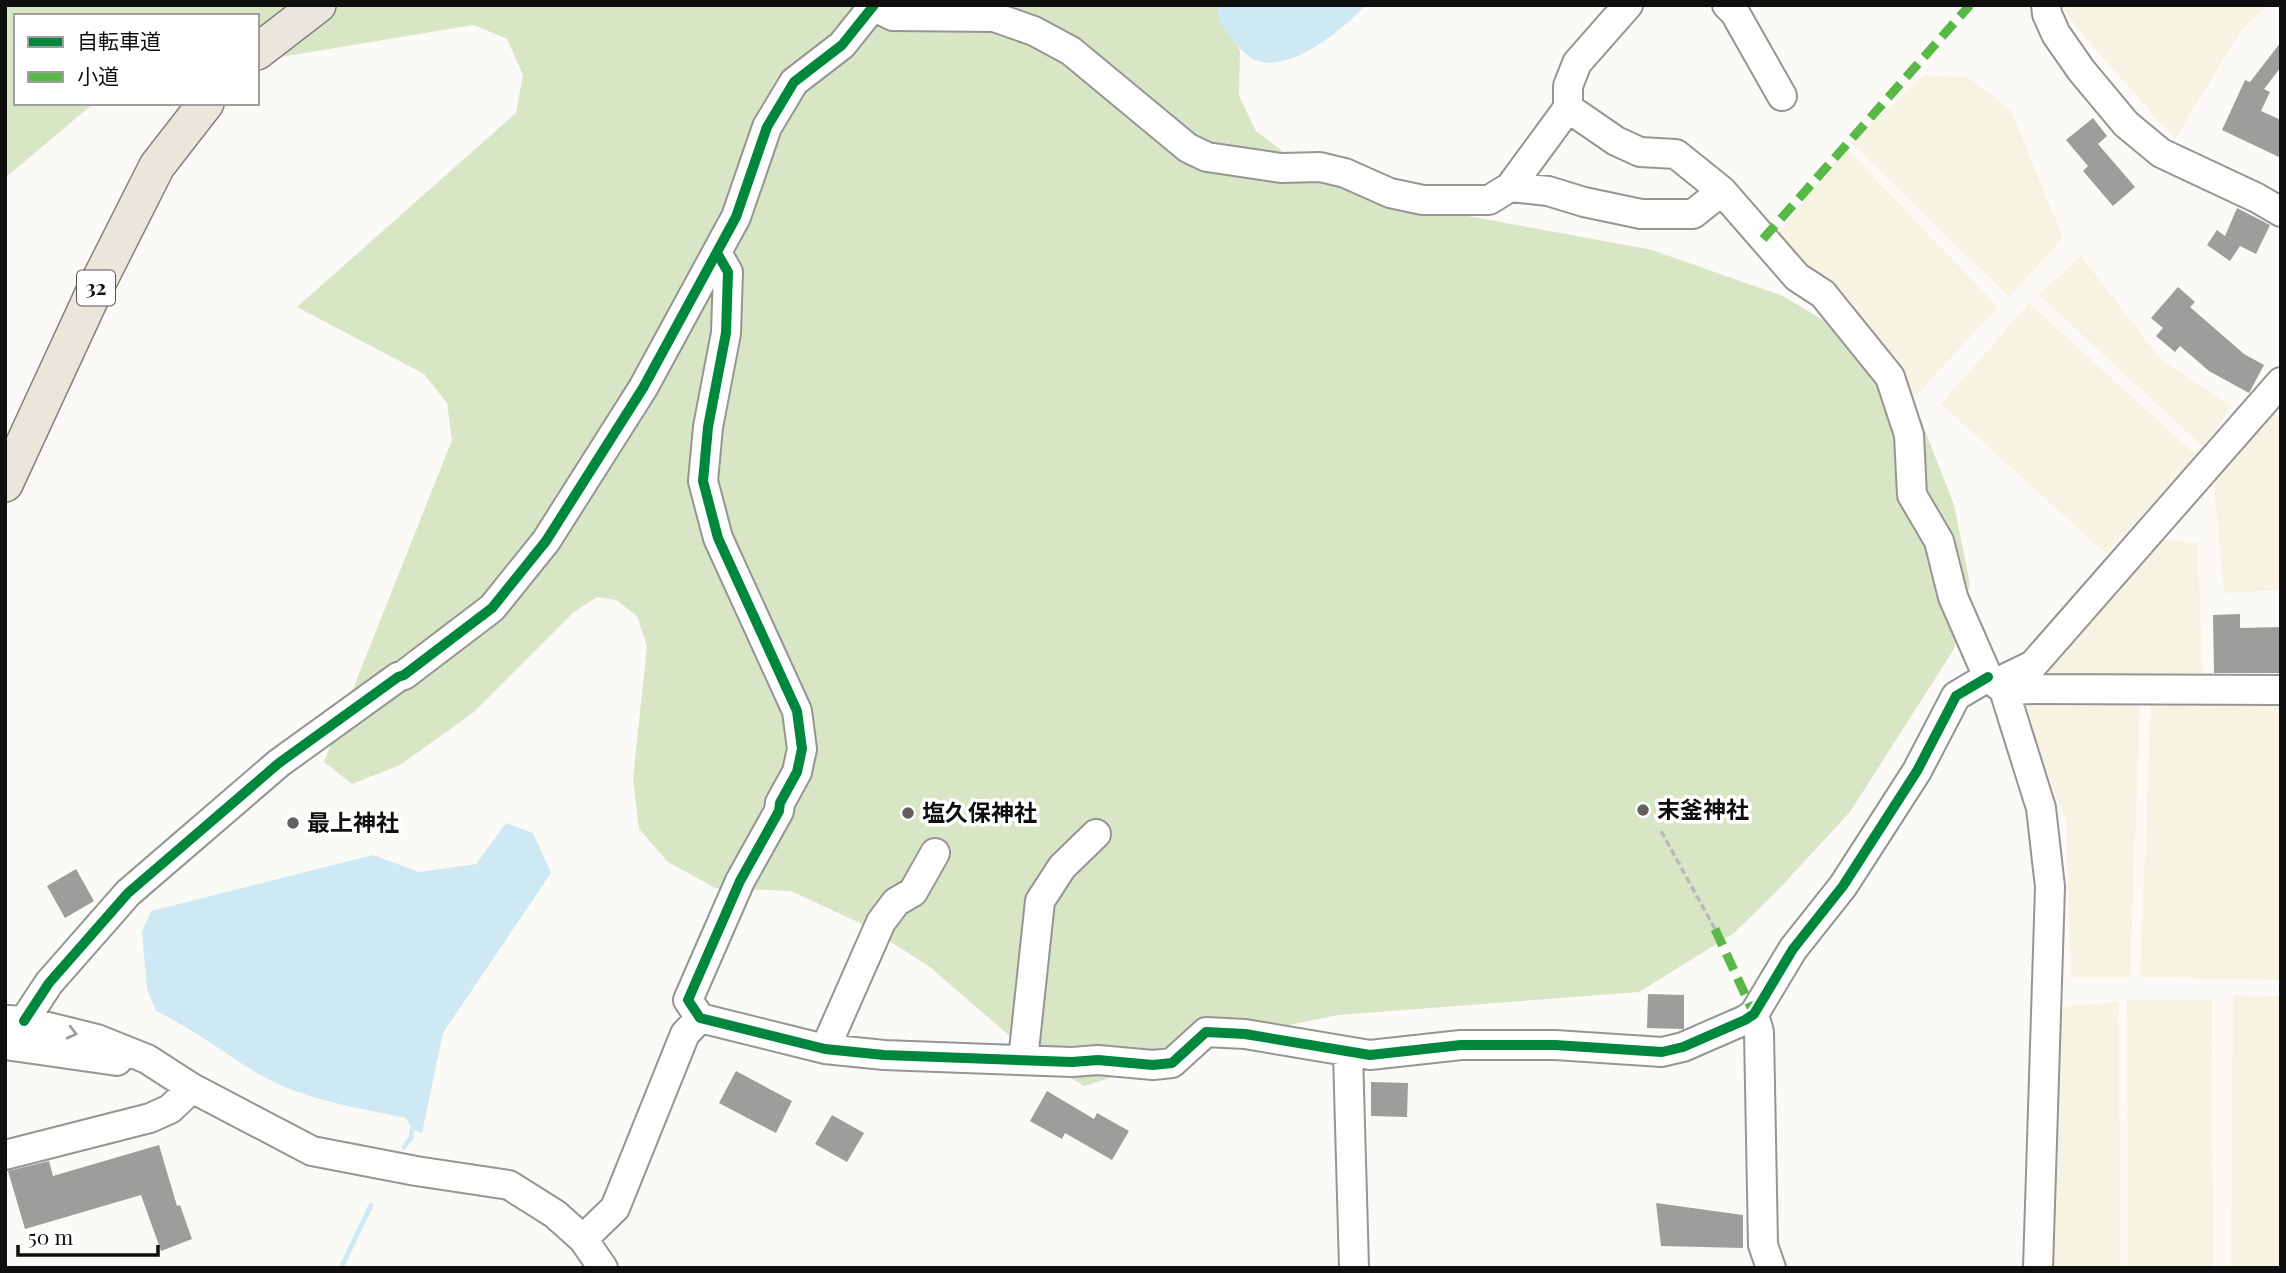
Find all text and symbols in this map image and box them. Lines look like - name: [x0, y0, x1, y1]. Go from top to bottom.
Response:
- legend: [14, 14, 259, 105]
- text: 自転車道: [77, 26, 161, 54]
- text: 小道: [77, 61, 119, 89]
- road number: 32: [77, 270, 115, 306]
- place label: 末釜神社: [1657, 793, 1749, 824]
- place label: 塩久保神社: [922, 796, 1037, 827]
- marker: 末釜神社: [1635, 802, 1651, 818]
- marker: 塩久保神社: [900, 805, 916, 821]
- place label: 最上神社: [307, 806, 399, 837]
- marker: 最上神社: [285, 815, 301, 831]
- one-way arrow: [66, 1025, 78, 1039]
- scale bar: [18, 1214, 158, 1258]
- text: 50 m: [28, 1222, 74, 1250]

